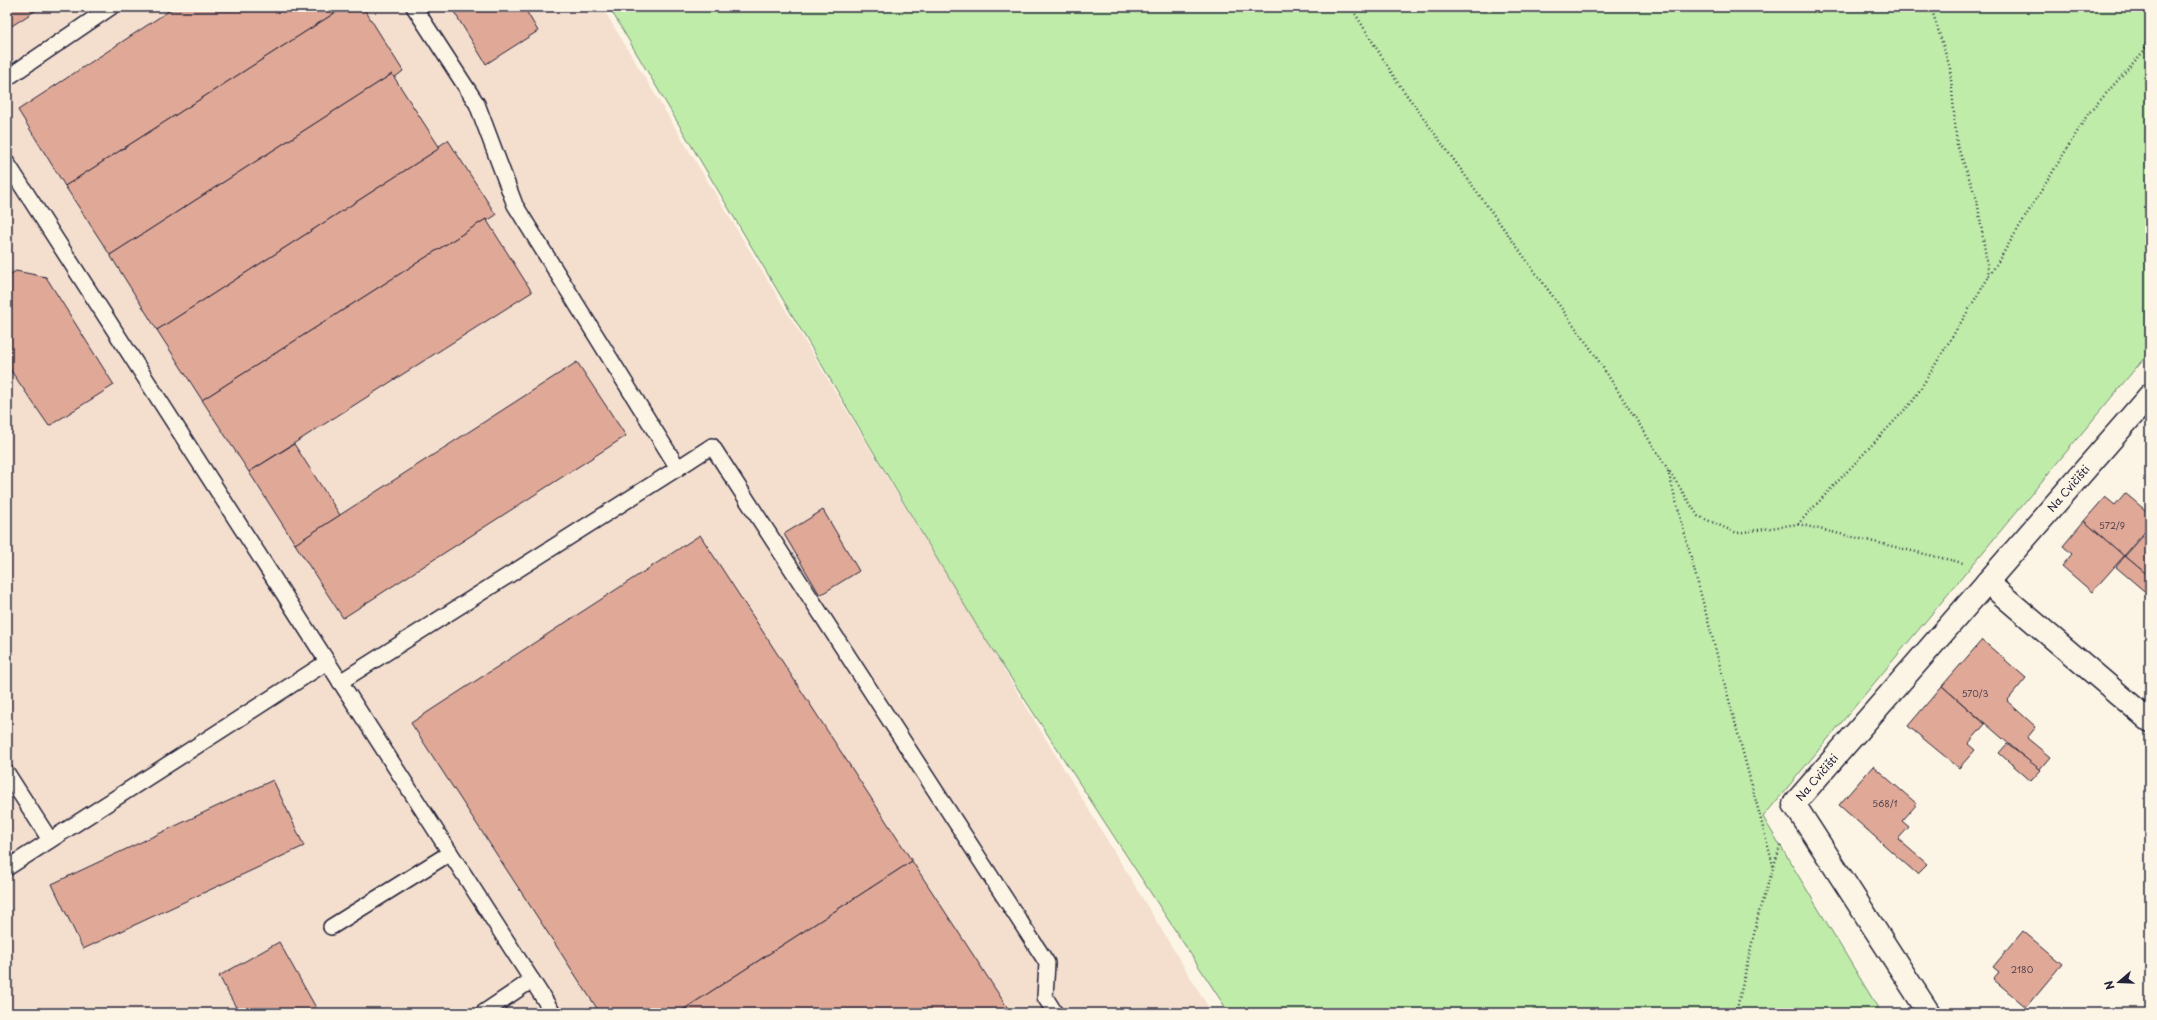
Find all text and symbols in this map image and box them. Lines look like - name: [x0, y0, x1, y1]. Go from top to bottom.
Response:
- street label: Na Cvičišti: [2043, 461, 2093, 515]
- house number: 572/9: [2099, 518, 2125, 532]
- house number: 570/3: [1962, 686, 1988, 700]
- street label: Na Cvičišti: [1792, 750, 1842, 804]
- house number: 568/1: [1872, 796, 1898, 810]
- house number: 2180: [2011, 962, 2034, 976]
- north arrow: [2099, 962, 2139, 1002]
- text: N: [2100, 978, 2119, 992]

